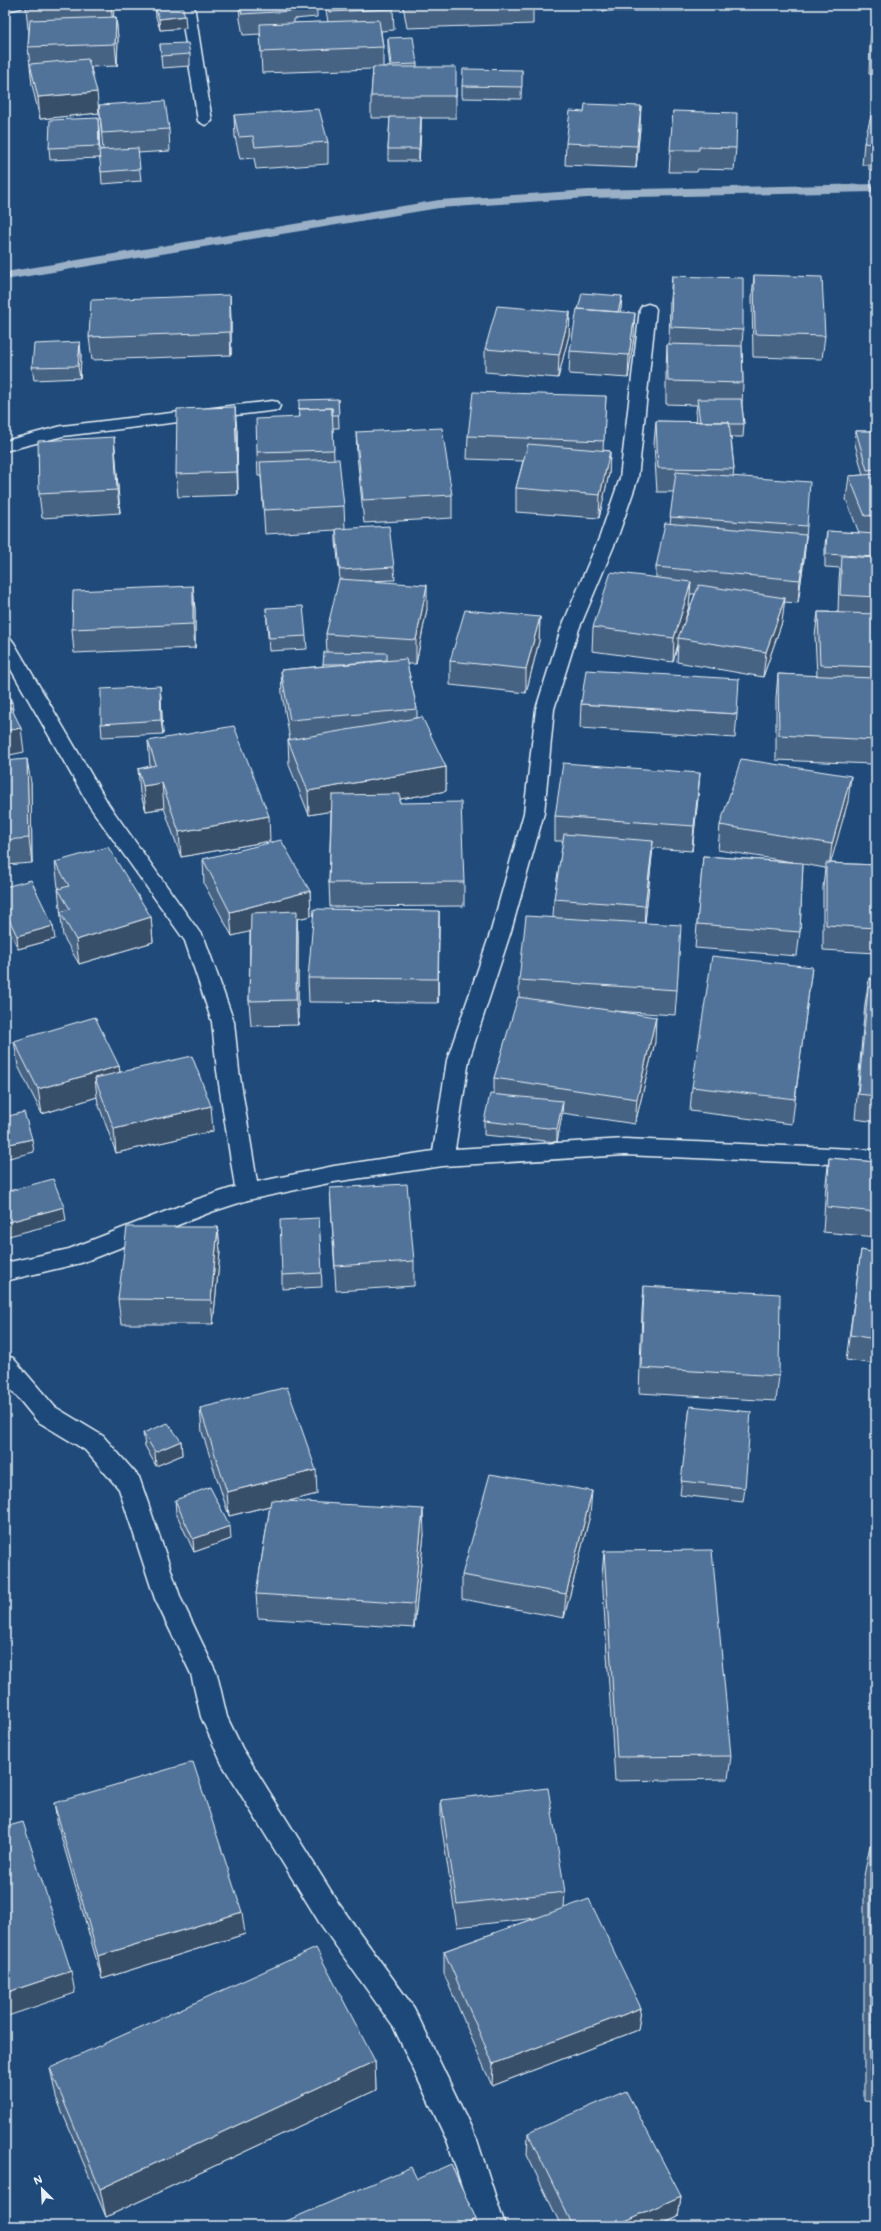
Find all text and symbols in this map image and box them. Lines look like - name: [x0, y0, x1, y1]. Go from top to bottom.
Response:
- north arrow: [22, 2169, 62, 2209]
- text: N: [31, 2171, 45, 2188]

